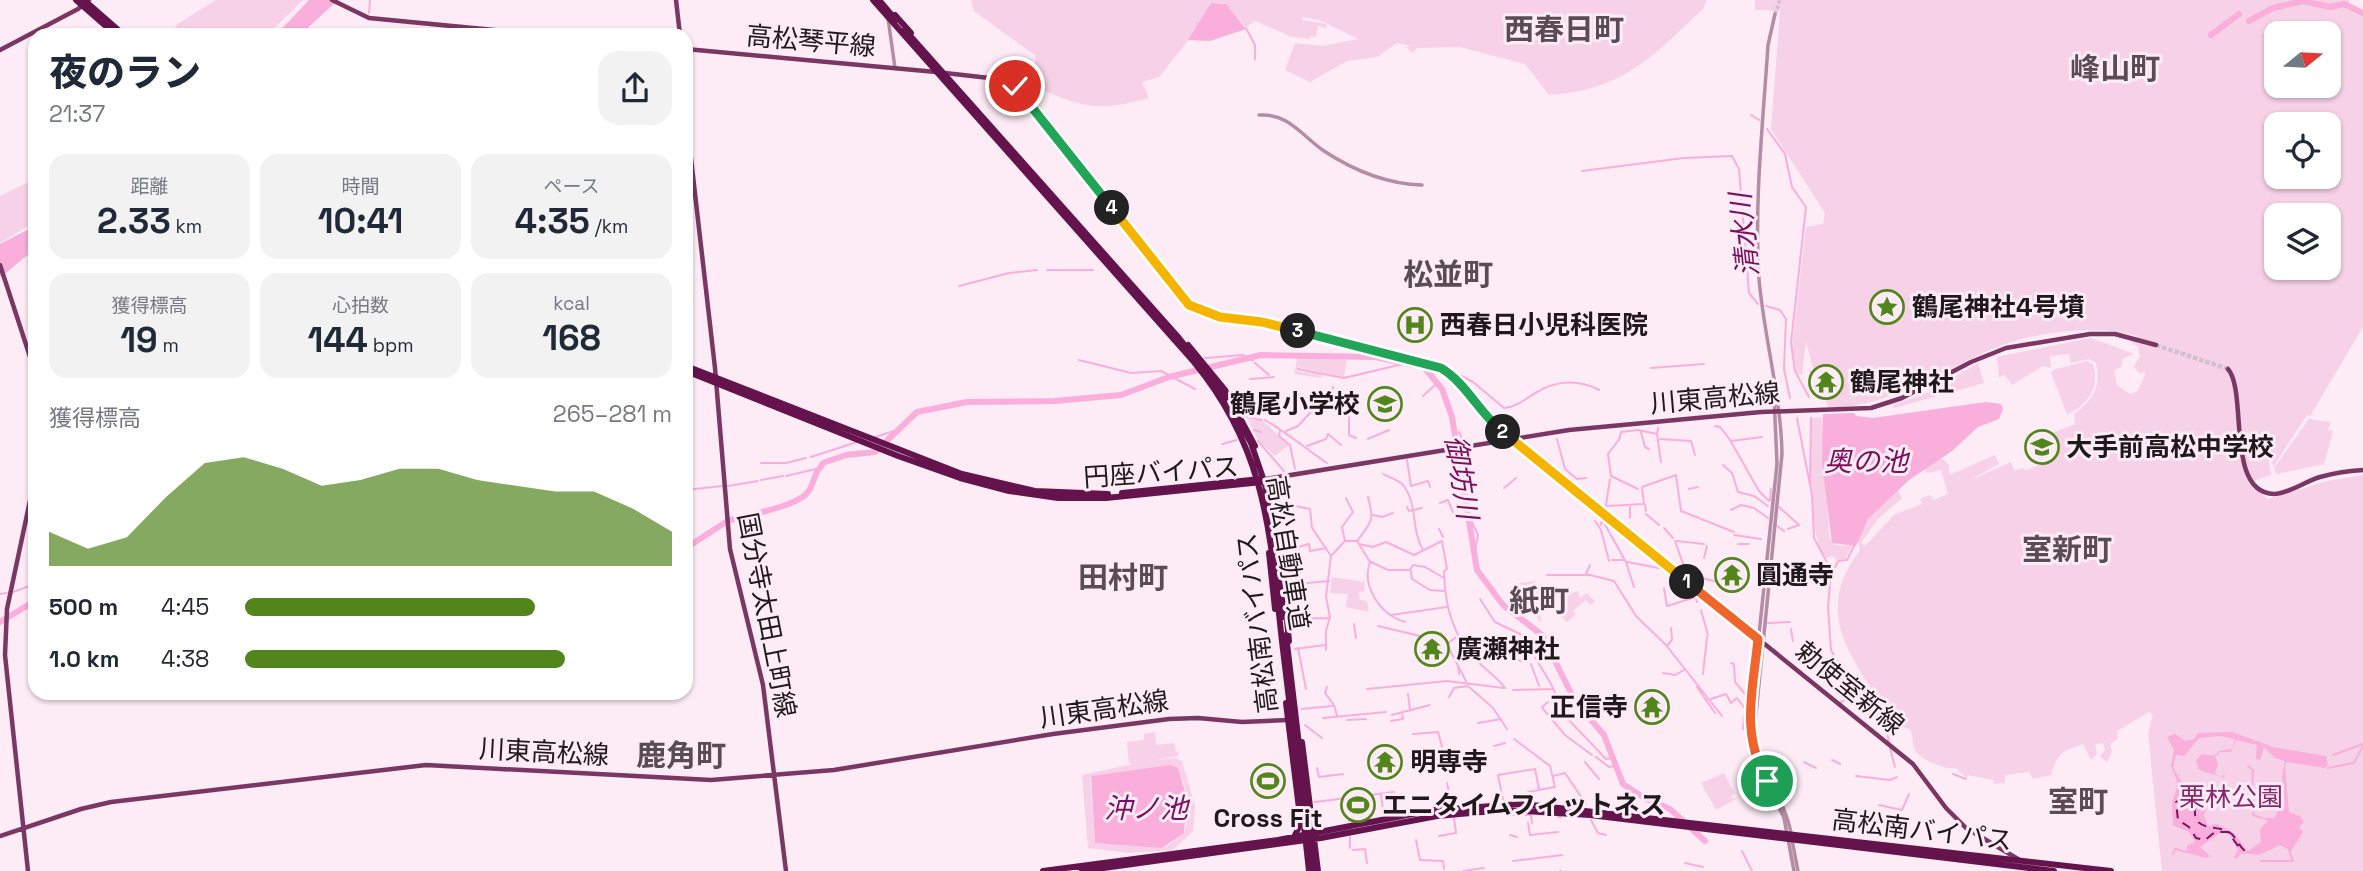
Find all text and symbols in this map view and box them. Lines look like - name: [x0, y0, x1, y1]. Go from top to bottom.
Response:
- district label: 西春日町: [1504, 10, 1624, 49]
- street label: 高松琴平線: [745, 18, 877, 64]
- north arrow: [2264, 21, 2342, 98]
- map controls: [2264, 21, 2341, 280]
- text: 夜のラン: [49, 49, 201, 97]
- district label: 峰山町: [2070, 49, 2160, 88]
- button: share: [598, 51, 672, 125]
- pin: [985, 56, 1045, 116]
- icon: check: [996, 67, 1034, 105]
- text: 21:37: [49, 99, 105, 129]
- button: locate: [2264, 112, 2341, 189]
- text: 距離: [130, 174, 169, 199]
- text: 時間: [341, 174, 380, 199]
- text: ペース: [543, 174, 600, 199]
- water label: 清水川: [1721, 188, 1766, 279]
- pin: 4: [1094, 190, 1130, 226]
- text: 4: [1105, 195, 1118, 220]
- text: 2.33: [97, 199, 171, 243]
- text: 10:41: [318, 199, 403, 243]
- text: 4:35: [515, 199, 590, 243]
- button: layers: [2264, 203, 2341, 280]
- text: km: [171, 214, 202, 239]
- text: /km: [590, 214, 628, 239]
- district label: 松並町: [1403, 255, 1493, 294]
- place icon: 鶴尾神社4号墳: [1868, 288, 1906, 326]
- place label: 鶴尾神社4号墳: [1912, 290, 2085, 324]
- text: kcal: [553, 291, 590, 316]
- text: 獲得標高: [111, 293, 188, 318]
- text: 心拍数: [332, 293, 389, 318]
- hospital icon: 西春日小児科医院: [1396, 306, 1434, 344]
- place label: 西春日小児科医院: [1440, 308, 1648, 342]
- pin: 3: [1280, 314, 1316, 348]
- text: 168: [542, 316, 601, 360]
- text: 19: [120, 318, 158, 362]
- text: 144: [307, 318, 368, 362]
- text: 3: [1292, 318, 1303, 343]
- text: m: [158, 333, 179, 358]
- text: bpm: [368, 333, 414, 358]
- temple icon: 鶴尾神社: [1807, 363, 1845, 401]
- place label: 鶴尾神社: [1850, 365, 1954, 399]
- street label: 川東高松線: [1649, 375, 1781, 421]
- school or university icon: 鶴尾小学校: [1366, 385, 1404, 423]
- place label: 鶴尾小学校: [1230, 387, 1360, 421]
- text: 265–281 m: [553, 399, 672, 429]
- text: 獲得標高: [49, 403, 141, 433]
- pin: 2: [1486, 414, 1520, 450]
- text: 2: [1497, 419, 1508, 444]
- school or university icon: 大手前高松中学校: [2023, 428, 2061, 466]
- place label: 大手前高松中学校: [2066, 430, 2274, 464]
- water label: 御坊川: [1438, 433, 1487, 524]
- water label: 奥の池: [1824, 443, 1911, 479]
- street label: 円座バイパス: [1082, 450, 1240, 494]
- street label: 高松自動車道: [1259, 473, 1317, 633]
- street label: 国分寺太田上町線: [730, 510, 804, 720]
- district label: 室新町: [2022, 530, 2112, 569]
- street label: 高松南バイパス: [1229, 531, 1285, 715]
- temple icon: 圓通寺: [1713, 556, 1751, 594]
- district label: 田村町: [1078, 558, 1168, 597]
- place label: 圓通寺: [1756, 558, 1834, 592]
- pin: 1: [1670, 564, 1704, 600]
- text: 1: [1682, 569, 1691, 594]
- district label: 紙町: [1509, 581, 1569, 620]
- text: 500 m: [49, 592, 118, 622]
- text: 4:45: [161, 592, 209, 622]
- temple icon: 廣瀬神社: [1413, 630, 1451, 668]
- place label: 廣瀬神社: [1456, 632, 1560, 666]
- street label: 勅使室新線: [1789, 634, 1911, 742]
- text: 1.0 km: [49, 644, 119, 674]
- text: 4:38: [161, 644, 209, 674]
- street label: 川東高松線: [1037, 683, 1171, 735]
- temple icon: 正信寺: [1633, 688, 1671, 726]
- place label: 正信寺: [1550, 690, 1628, 724]
- street label: 川東高松線: [478, 732, 610, 772]
- district label: 鹿角町: [636, 736, 726, 775]
- temple icon: 明専寺: [1366, 743, 1404, 781]
- place label: 明専寺: [1410, 745, 1488, 779]
- pin: [1737, 751, 1797, 811]
- sports icon: Cross Fit: [1249, 762, 1287, 800]
- icon: arrive: [1748, 762, 1786, 800]
- park label: 栗林公園: [2179, 780, 2283, 814]
- district label: 室町: [2048, 782, 2108, 821]
- sports icon: エニタイムフィットネス: [1339, 786, 1377, 824]
- place label: エニタイムフィットネス: [1382, 788, 1665, 822]
- water label: 沖ノ池: [1104, 790, 1191, 826]
- place label: Cross Fit: [1214, 801, 1323, 835]
- street label: 高松南バイパス: [1830, 802, 2014, 858]

